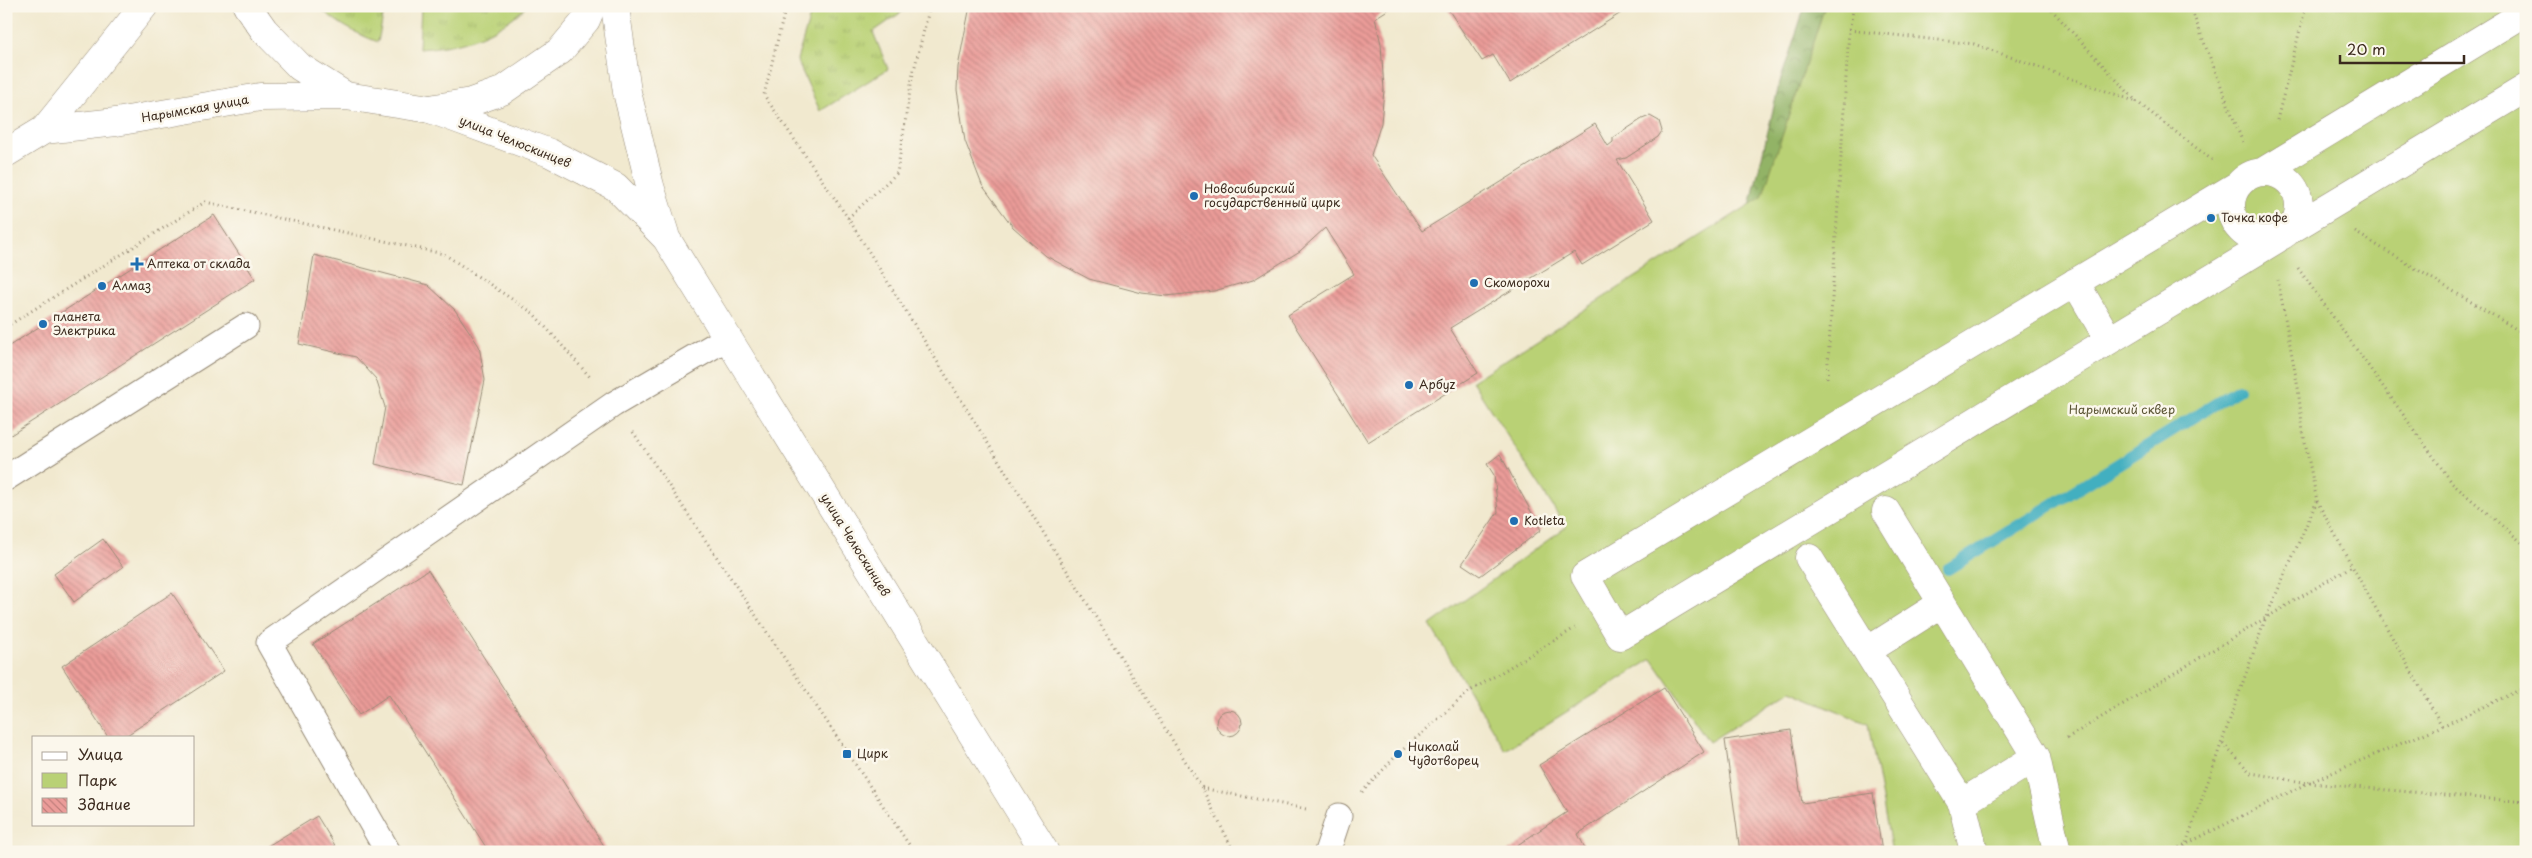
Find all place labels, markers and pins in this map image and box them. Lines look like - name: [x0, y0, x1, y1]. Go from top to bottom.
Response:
- place label: Новосибирский государственный цирк: [1204, 179, 1341, 211]
- marker: Новосибирский государственный цирк: [1188, 190, 1200, 202]
- place label: Точка кофе: [2221, 208, 2288, 226]
- marker: Точка кофе: [2205, 212, 2217, 224]
- place label: Аптека от склада: [147, 254, 251, 272]
- marker: Аптека от склада: [131, 258, 143, 270]
- place label: Скоморохи: [1484, 273, 1550, 291]
- place label: Алмаз: [112, 276, 151, 294]
- marker: Скоморохи: [1468, 277, 1480, 289]
- marker: Алмаз: [96, 280, 108, 292]
- place label: планета Электрика: [53, 307, 116, 339]
- marker: планета Электрика: [37, 318, 49, 330]
- place label: Арбуz: [1419, 375, 1455, 393]
- marker: Арбуz: [1403, 379, 1415, 391]
- place label: Kotleta: [1524, 511, 1565, 529]
- marker: Kotleta: [1508, 515, 1520, 527]
- place label: Николай Чудотворец: [1408, 737, 1479, 769]
- place label: Цирк: [857, 744, 889, 762]
- marker: Цирк: [841, 748, 853, 760]
- marker: Николай Чудотворец: [1392, 748, 1404, 760]

